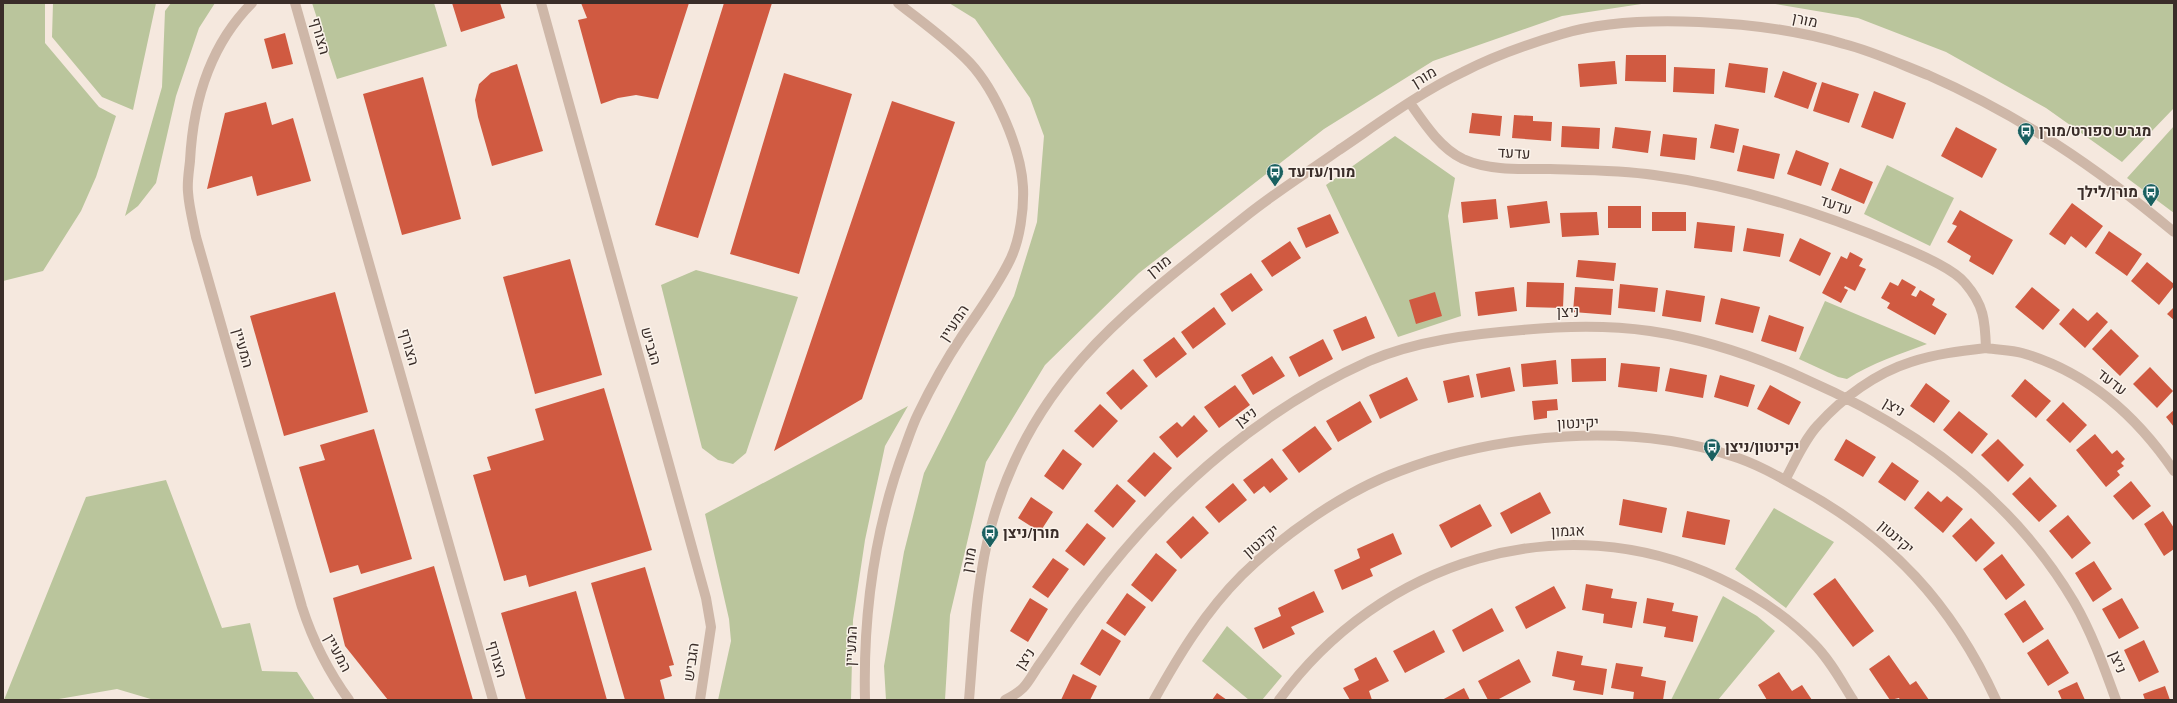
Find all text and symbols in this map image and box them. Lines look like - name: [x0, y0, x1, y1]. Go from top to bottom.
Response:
- street label: מורן: [1790, 9, 1819, 32]
- street label: הצורף: [305, 15, 334, 57]
- street label: מורן: [1408, 63, 1440, 92]
- bus stop icon: מגרש ספורט/מורן: [2016, 121, 2036, 146]
- place label: מגרש ספורט/מורן: [2039, 122, 2151, 141]
- street label: עדעד: [1497, 143, 1531, 164]
- bus stop icon: מורן/עדעד: [1265, 162, 1285, 187]
- place label: מורן/עדעד: [1288, 163, 1355, 182]
- bus stop icon: מורן/לילך: [2141, 182, 2161, 207]
- place label: מורן/לילך: [2077, 183, 2138, 202]
- street label: עדעד: [1817, 191, 1855, 220]
- street label: מורן: [1143, 251, 1175, 282]
- street label: המעיין: [935, 301, 974, 345]
- street label: ניצן: [1557, 303, 1579, 322]
- street label: הגביש: [636, 325, 665, 367]
- street label: המעיין: [228, 326, 257, 370]
- street label: הצורף: [394, 326, 423, 368]
- street label: עדעד: [2093, 365, 2131, 400]
- street label: ניצן: [1879, 393, 1908, 421]
- street label: ניצן: [1232, 403, 1261, 432]
- street label: יקינטון: [1557, 413, 1599, 434]
- bus stop icon: יקינטון/ניצן: [1702, 437, 1722, 462]
- place label: יקינטון/ניצן: [1725, 438, 1799, 457]
- street label: יקינטון: [1874, 516, 1918, 558]
- street label: יקינטון: [1239, 521, 1283, 562]
- street label: אגמון: [1551, 521, 1585, 542]
- bus stop icon: מורן/ניצן: [980, 523, 1000, 548]
- place label: מורן/ניצן: [1003, 524, 1059, 543]
- street label: מורן: [958, 546, 981, 574]
- street label: המעיין: [841, 625, 862, 667]
- street label: המעיין: [320, 631, 355, 676]
- street label: הצורף: [482, 638, 511, 680]
- street label: הגביש: [679, 641, 704, 683]
- street label: ניצן: [1011, 645, 1040, 674]
- street label: ניצן: [2105, 648, 2130, 676]

